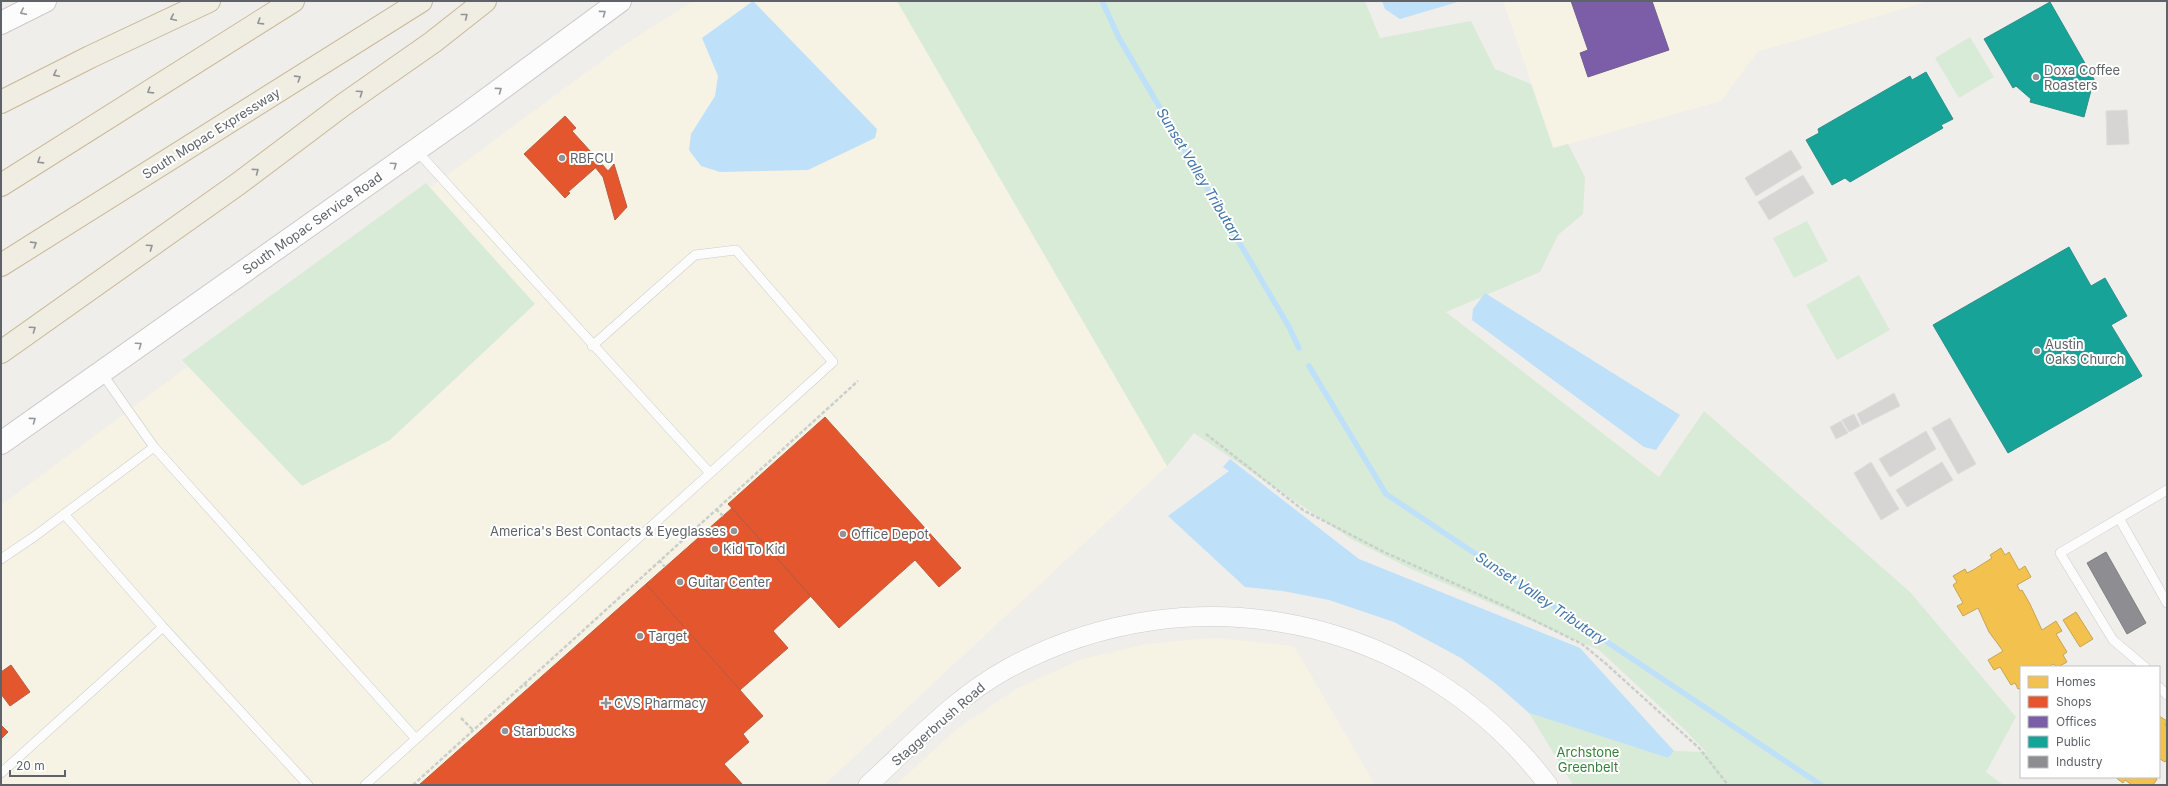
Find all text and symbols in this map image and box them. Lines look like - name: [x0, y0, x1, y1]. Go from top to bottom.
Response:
- one-way arrow: [20, 7, 27, 15]
- one-way arrow: [599, 11, 606, 18]
- one-way arrow: [170, 13, 178, 21]
- one-way arrow: [461, 14, 468, 21]
- one-way arrow: [257, 17, 264, 25]
- place label: Doxa Coffee Roasters: [2044, 62, 2120, 93]
- one-way arrow: [53, 69, 60, 77]
- marker: Doxa Coffee Roasters: [2031, 72, 2041, 82]
- one-way arrow: [294, 75, 301, 83]
- street label: South Mopac Expressway: [139, 84, 283, 182]
- one-way arrow: [147, 86, 154, 94]
- one-way arrow: [494, 88, 501, 95]
- one-way arrow: [356, 90, 363, 98]
- water label: Sunset Valley Tributary: [1154, 104, 1248, 246]
- place label: RBFCU: [570, 150, 614, 166]
- marker: RBFCU: [557, 153, 567, 163]
- one-way arrow: [37, 156, 44, 163]
- one-way arrow: [390, 162, 397, 170]
- one-way arrow: [252, 168, 259, 175]
- street label: South Mopac Service Road: [239, 169, 385, 277]
- one-way arrow: [30, 241, 37, 249]
- one-way arrow: [146, 244, 153, 251]
- one-way arrow: [29, 326, 36, 334]
- place label: Austin Oaks Church: [2045, 336, 2125, 367]
- one-way arrow: [134, 343, 141, 350]
- marker: Austin Oaks Church: [2032, 346, 2042, 356]
- one-way arrow: [28, 418, 35, 425]
- place label: America's Best Contacts & Eyeglasses: [490, 523, 726, 539]
- marker: America's Best Contacts & Eyeglasses: [729, 526, 739, 536]
- place label: Office Depot: [851, 526, 929, 542]
- marker: Office Depot: [838, 529, 848, 539]
- place label: Kid To Kid: [723, 541, 786, 557]
- marker: Kid To Kid: [710, 544, 720, 554]
- water label: Sunset Valley Tributary: [1473, 548, 1611, 648]
- place label: Guitar Center: [688, 574, 770, 590]
- marker: Guitar Center: [675, 577, 685, 587]
- place label: Target: [648, 628, 687, 644]
- marker: Target: [635, 631, 645, 641]
- legend: [2020, 666, 2160, 778]
- text: Homes: [2056, 674, 2096, 689]
- street label: Staggerbrush Road: [888, 679, 988, 769]
- text: Shops: [2056, 694, 2092, 709]
- place label: CVS Pharmacy: [614, 695, 706, 711]
- marker: CVS Pharmacy: [601, 698, 611, 708]
- text: Offices: [2056, 714, 2097, 729]
- place label: Starbucks: [513, 723, 575, 739]
- marker: Starbucks: [500, 726, 510, 736]
- text: Public: [2056, 734, 2091, 749]
- park label: Archstone Greenbelt: [1557, 744, 1619, 775]
- scale bar: [10, 752, 65, 778]
- text: Industry: [2056, 754, 2103, 769]
- text: 20 m: [16, 758, 45, 773]

